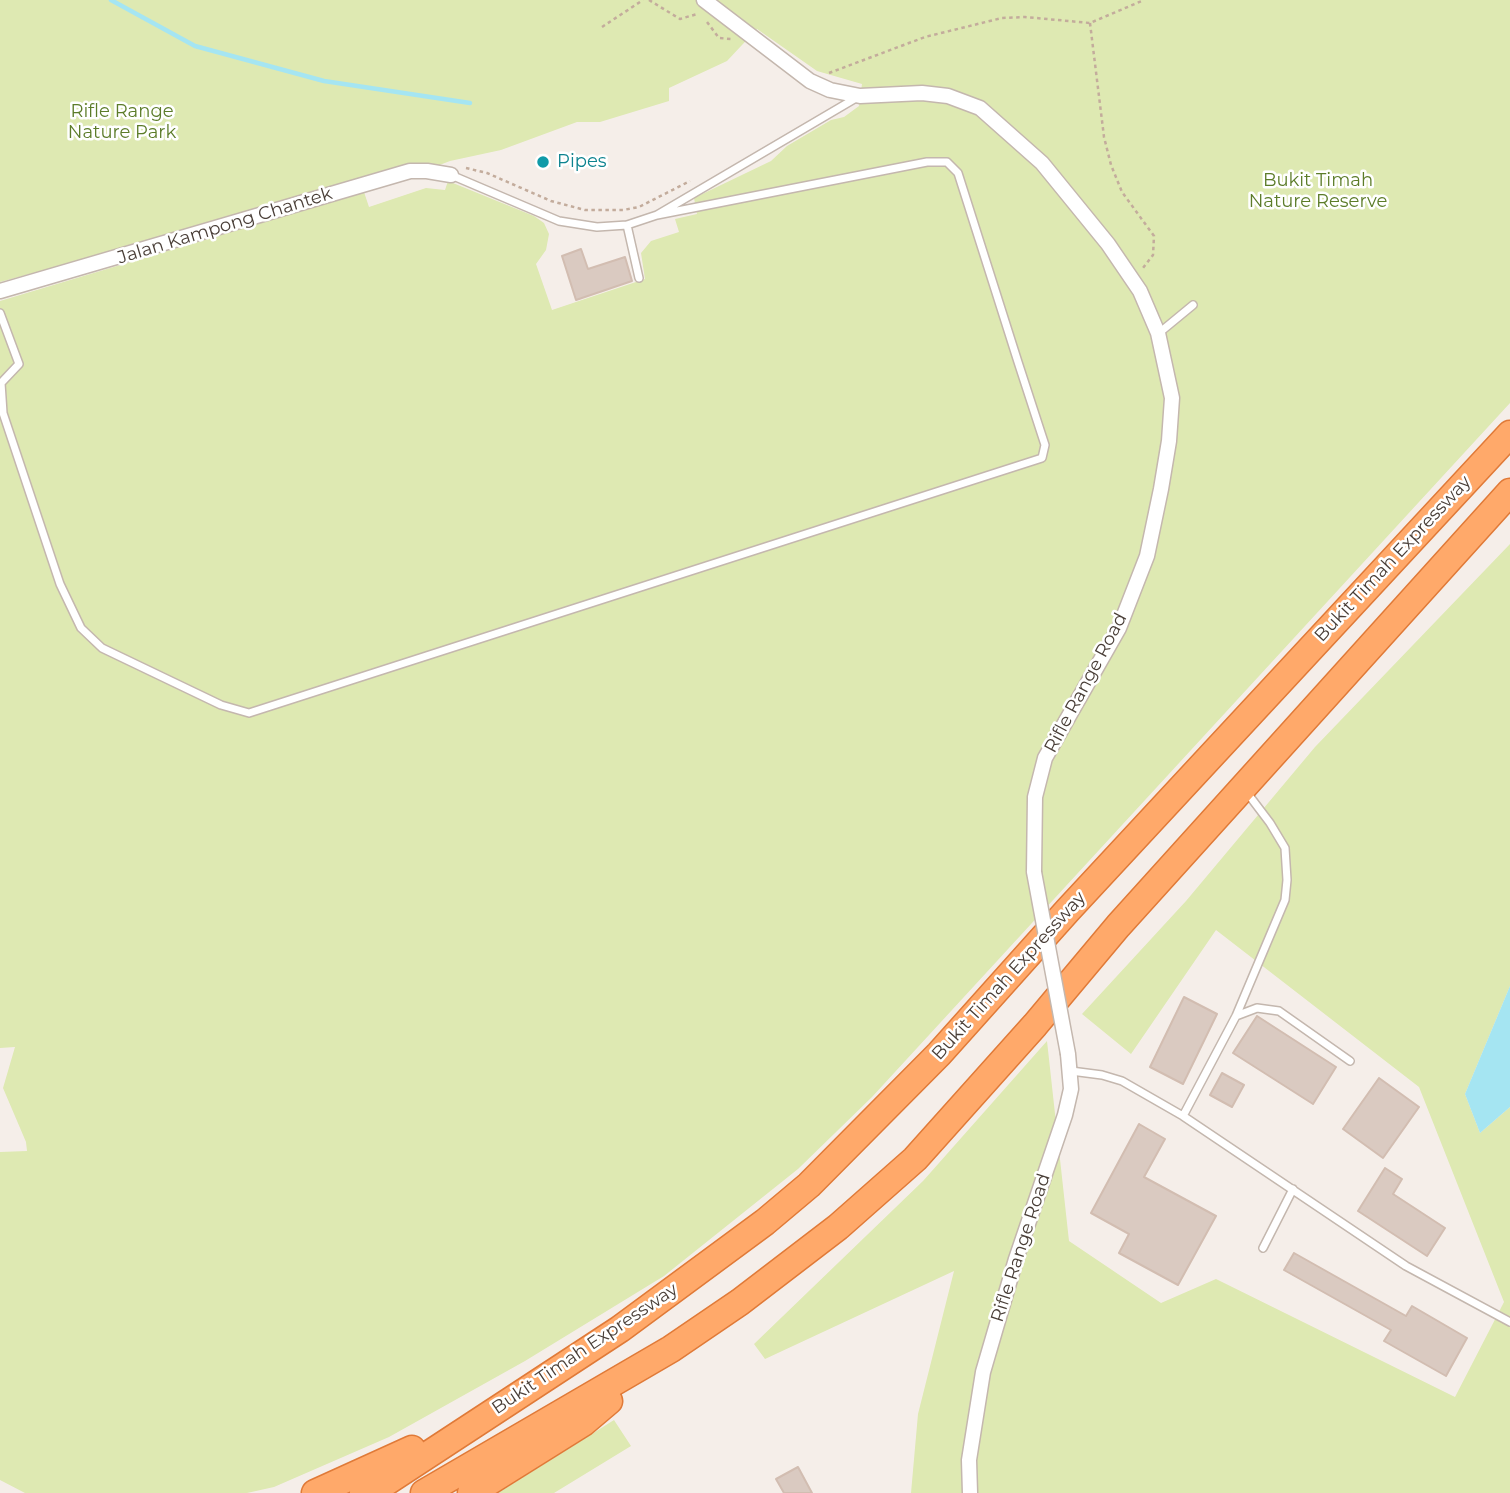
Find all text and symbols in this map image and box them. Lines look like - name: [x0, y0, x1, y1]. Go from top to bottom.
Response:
- park label: Rifle Range Nature Park: [68, 101, 176, 144]
- place label: Pipes: [557, 151, 607, 173]
- marker: Pipes: [535, 154, 551, 170]
- park label: Bukit Timah Nature Reserve: [1249, 170, 1387, 212]
- street label: Jalan Kampong Chantek: [115, 183, 335, 269]
- street label: Bukit Timah Expressway: [1310, 471, 1476, 647]
- street label: Rifle Range Road: [1040, 610, 1132, 756]
- street label: Bukit Timah Expressway: [928, 887, 1090, 1065]
- street label: Rifle Range Road: [987, 1171, 1055, 1325]
- street label: Bukit Timah Expressway: [488, 1279, 682, 1419]

